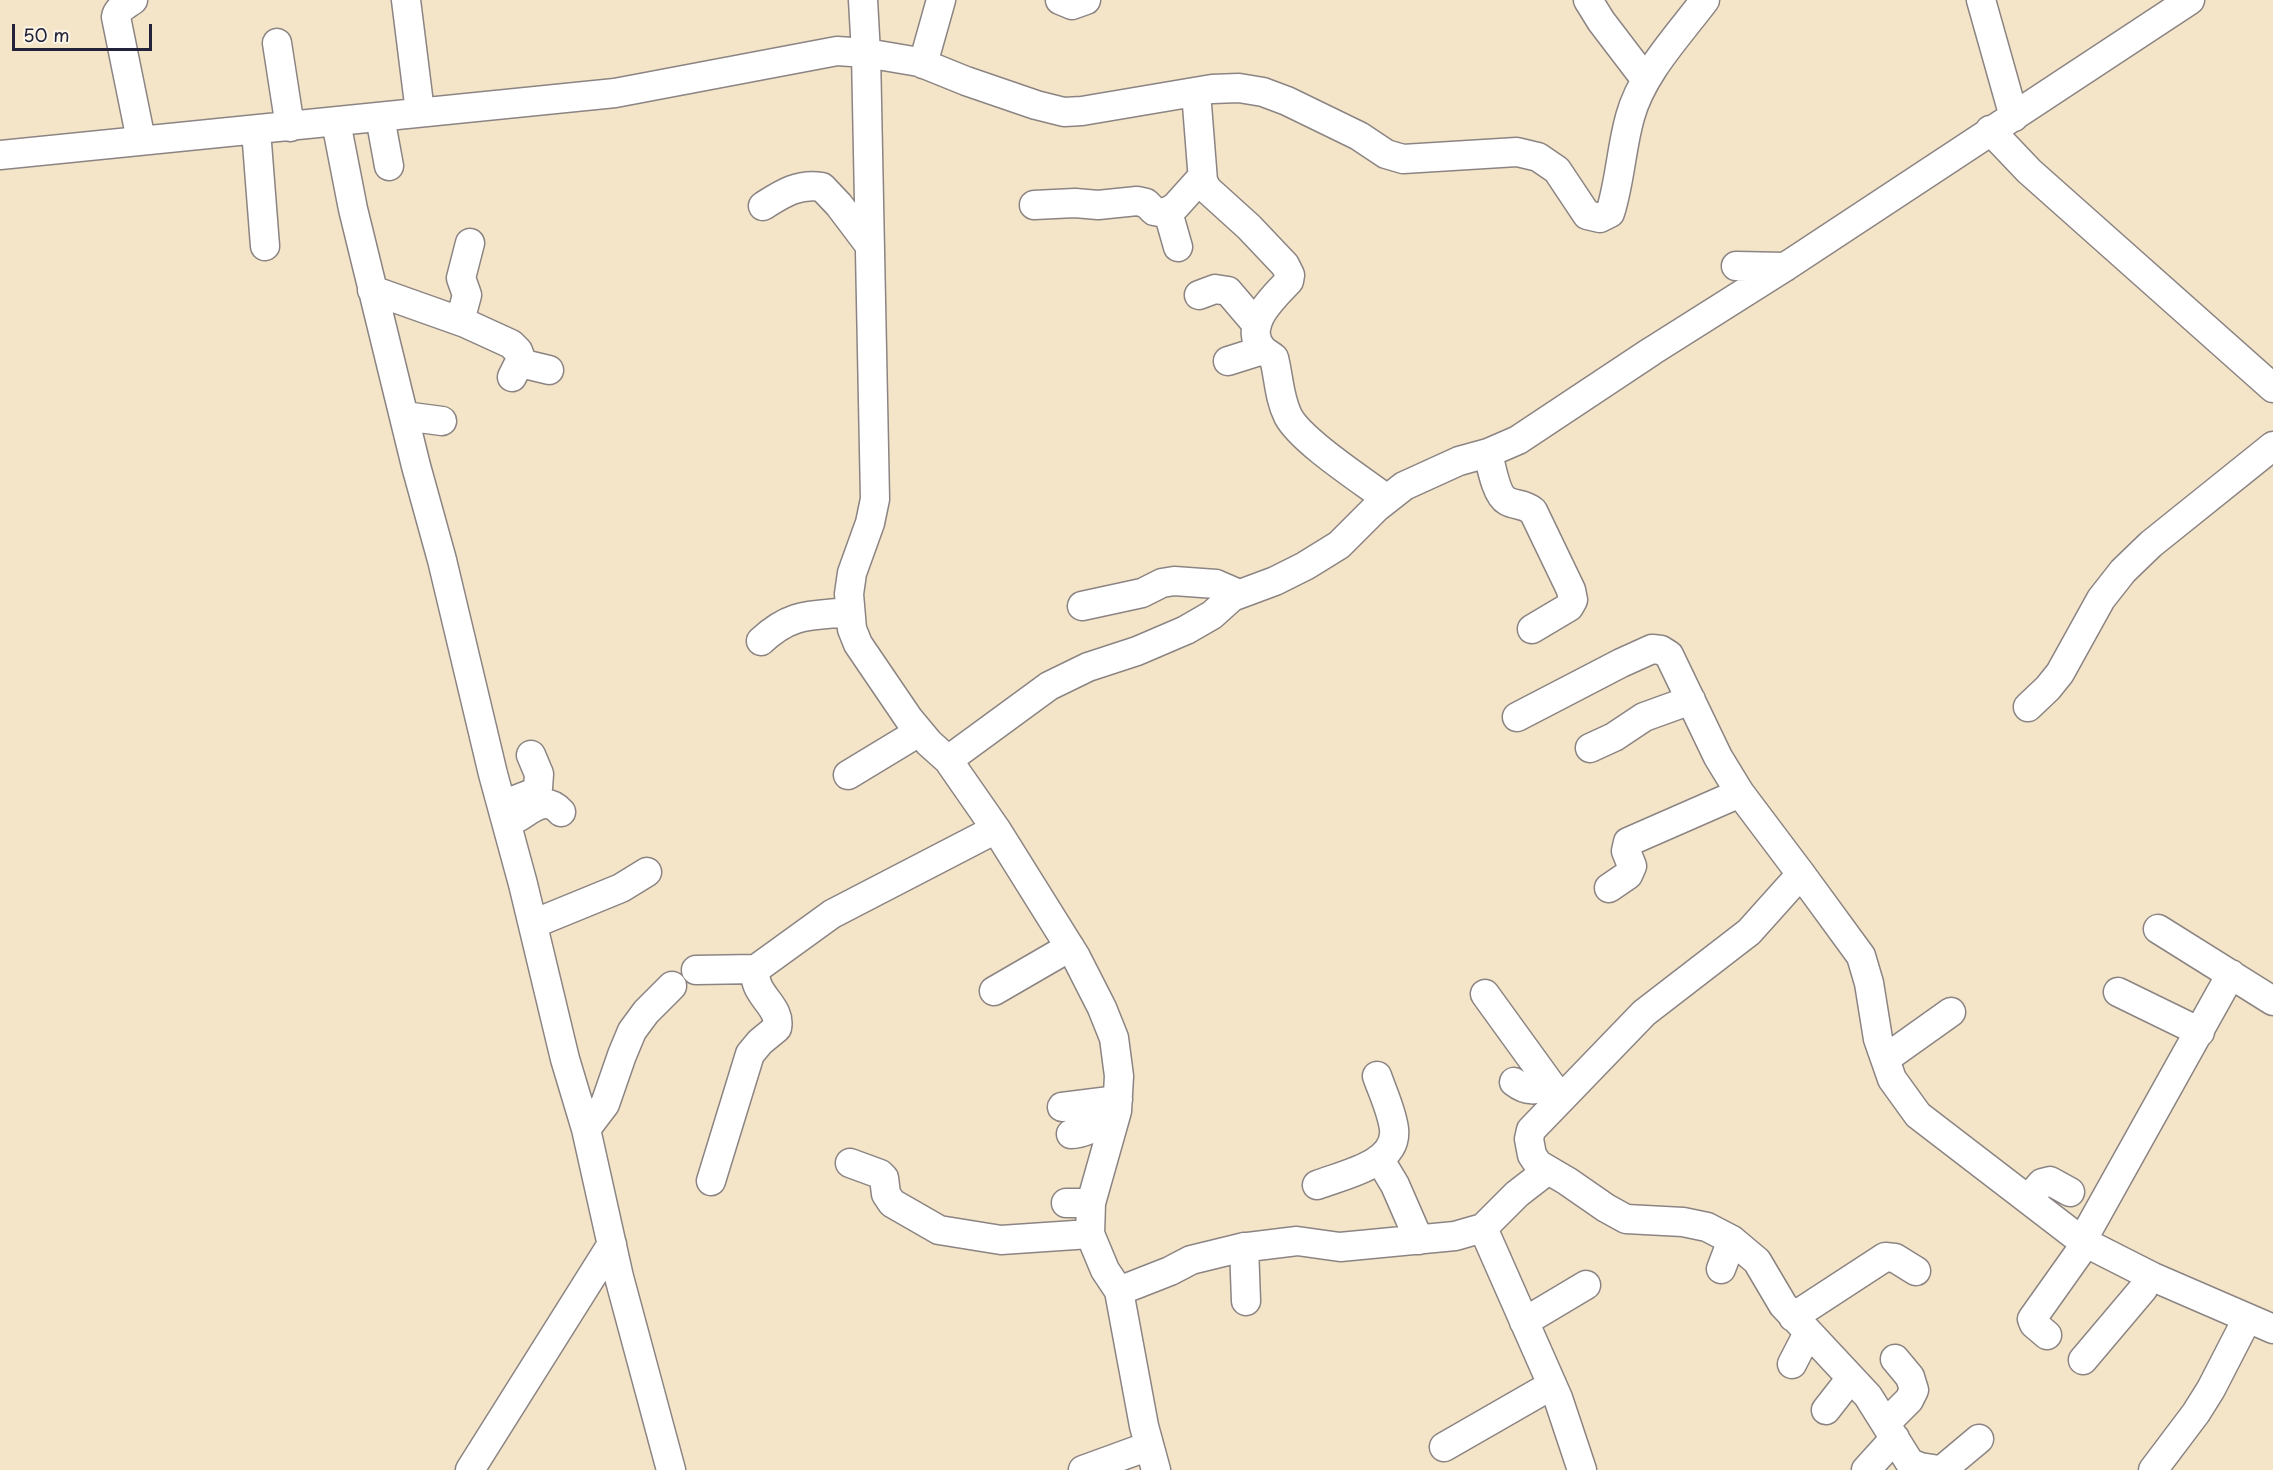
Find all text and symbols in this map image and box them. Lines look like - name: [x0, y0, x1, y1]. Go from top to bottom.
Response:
- scale bar: [15, 12, 154, 50]
- text: 50 m: [23, 21, 70, 48]

